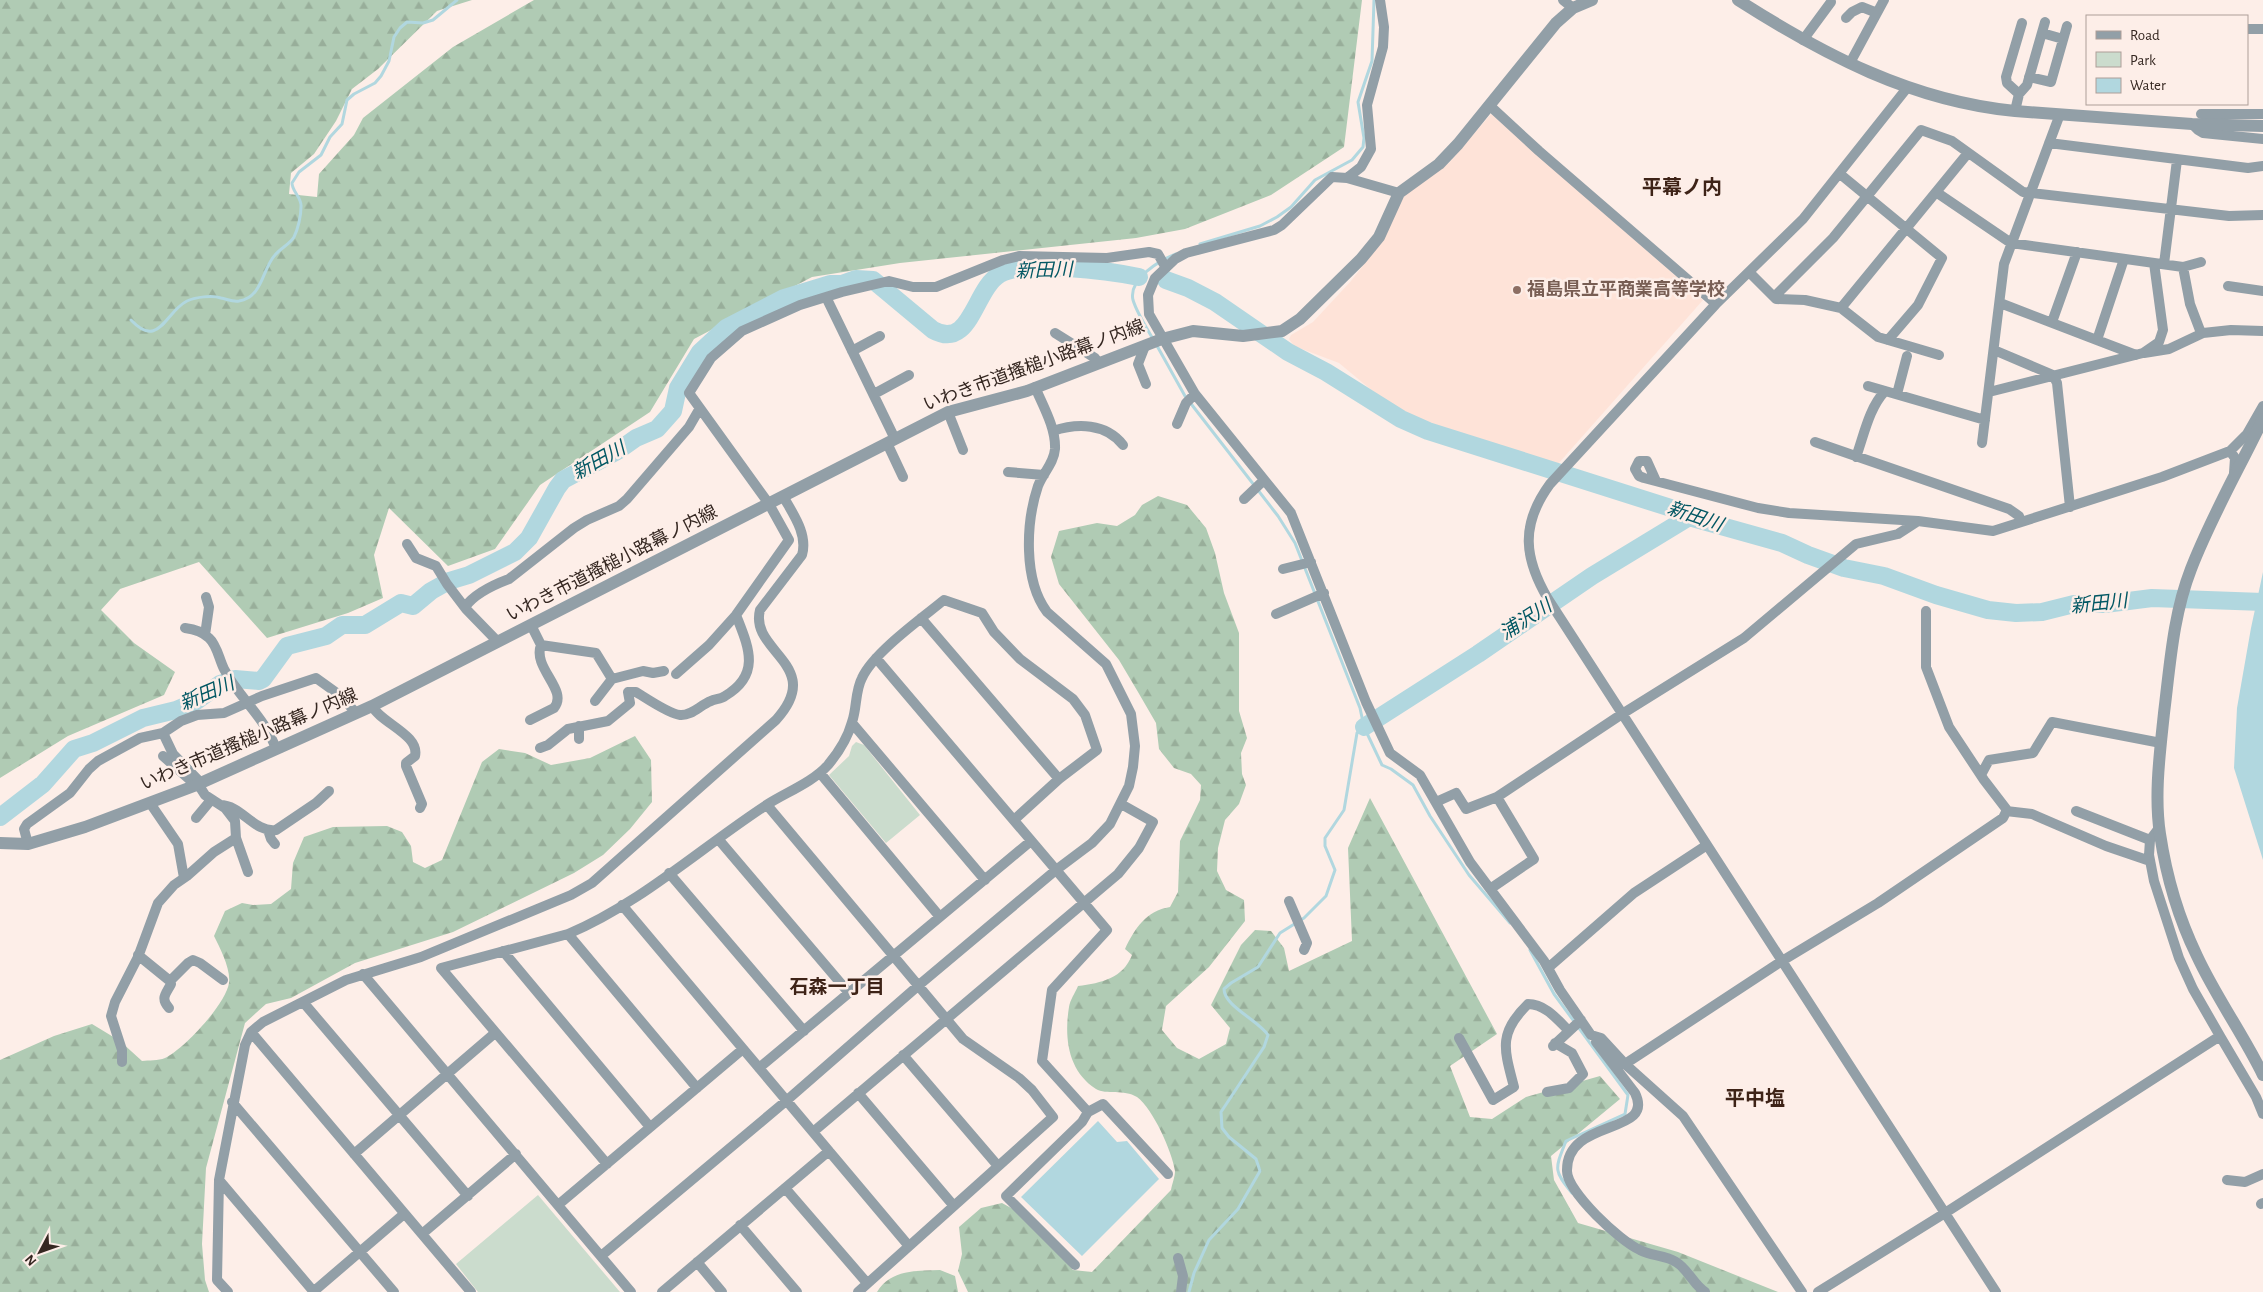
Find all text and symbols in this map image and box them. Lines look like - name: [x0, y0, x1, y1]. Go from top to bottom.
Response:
- legend: [2086, 15, 2248, 105]
- text: Road: [2130, 28, 2160, 43]
- text: Park: [2130, 53, 2156, 68]
- text: Water: [2130, 78, 2166, 93]
- district label: 平幕ノ内: [1642, 177, 1722, 198]
- water label: 新田川: [1015, 259, 1075, 281]
- place label: 福島県立平商業高等学校: [1527, 279, 1725, 299]
- marker: 福島県立平商業高等学校: [1511, 284, 1523, 296]
- street label: いわき市道搔槌小路幕ノ内線: [920, 316, 1147, 414]
- water label: 新田川: [569, 437, 630, 483]
- water label: 新田川: [1665, 498, 1727, 536]
- street label: いわき市道搔槌小路幕ノ内線: [503, 501, 720, 625]
- water label: 新田川: [2070, 590, 2130, 616]
- water label: 浦沢川: [1496, 595, 1557, 643]
- water label: 新田川: [177, 672, 239, 714]
- street label: いわき市道搔槌小路幕ノ内線: [137, 684, 360, 794]
- district label: 石森一丁目: [789, 977, 885, 997]
- district label: 平中塩: [1725, 1087, 1785, 1109]
- north arrow: [15, 1227, 65, 1277]
- text: N: [22, 1252, 39, 1268]

